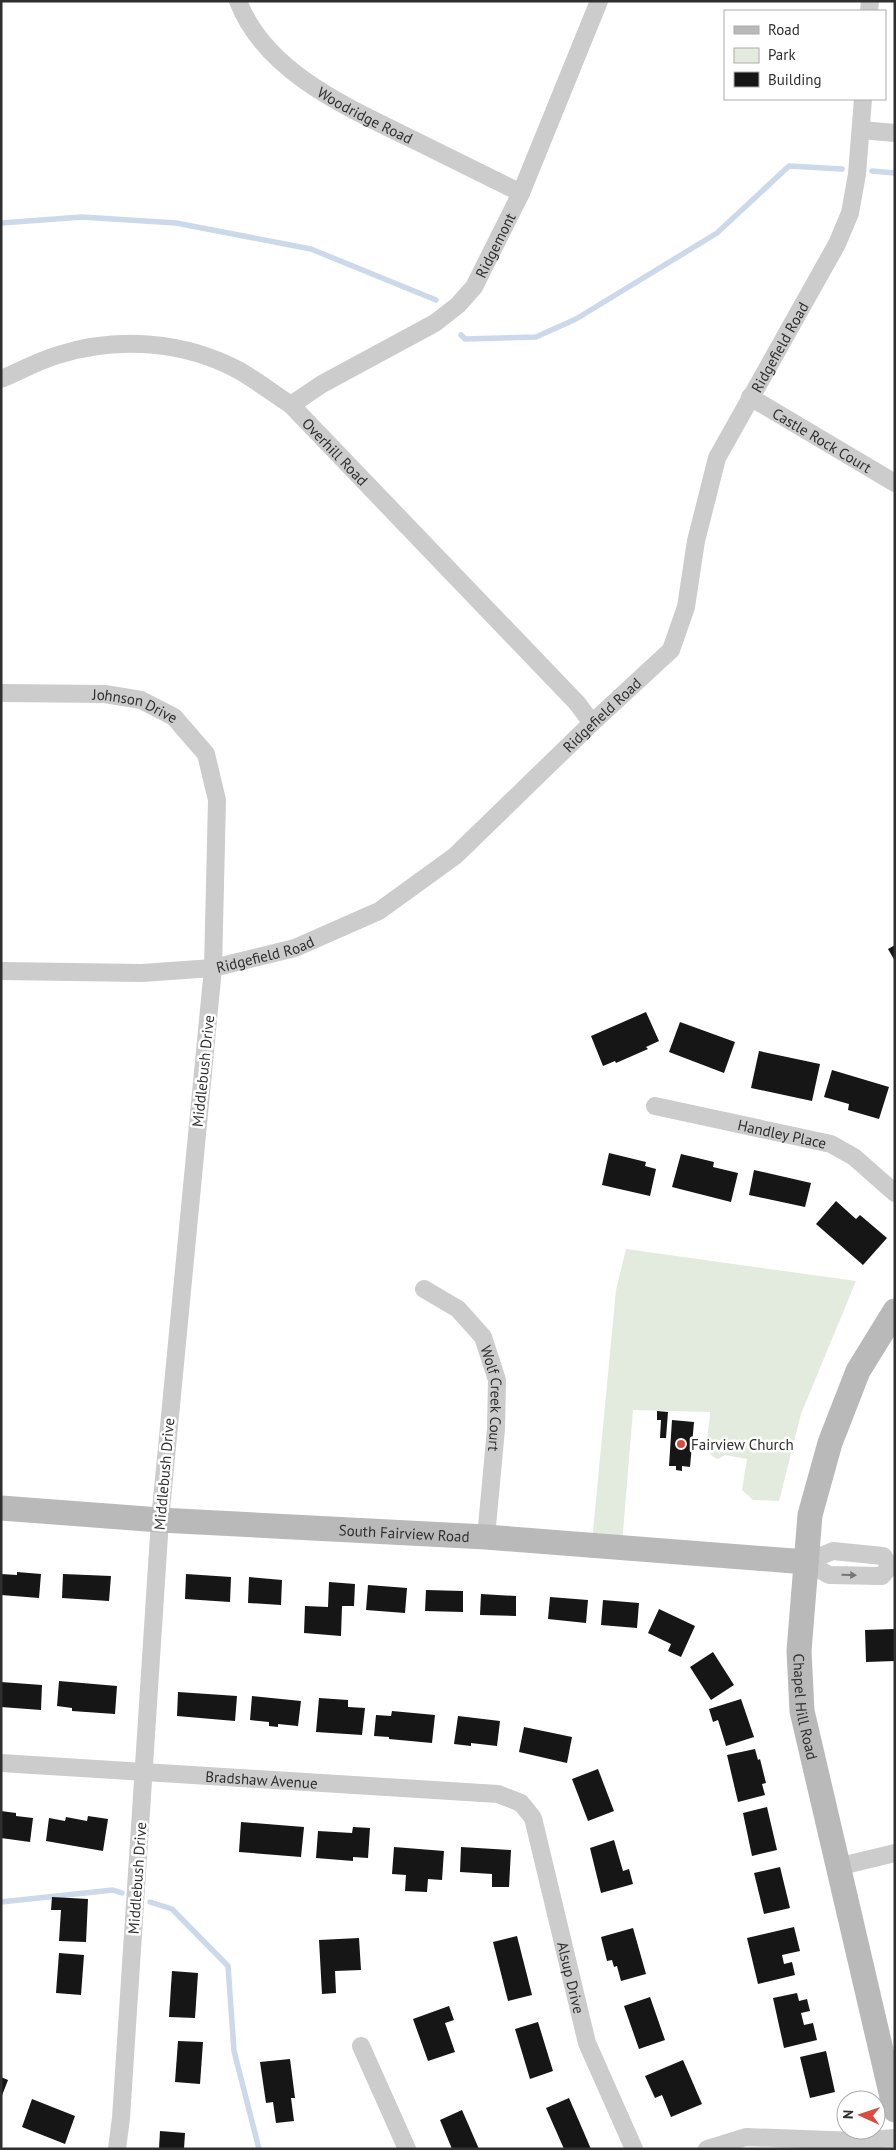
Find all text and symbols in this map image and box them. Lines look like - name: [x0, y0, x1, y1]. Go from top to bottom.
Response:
- legend: [724, 10, 886, 100]
- text: Road: [768, 20, 800, 39]
- text: Park: [768, 45, 796, 64]
- text: Building: [768, 70, 822, 89]
- street label: Woodridge Road: [314, 82, 416, 148]
- street label: Ridgemont: [471, 209, 519, 281]
- street label: Ridgefield Road: [746, 298, 812, 395]
- street label: Castle Rock Court: [769, 403, 875, 477]
- street label: Overhill Road: [299, 413, 372, 489]
- street label: Ridgefield Road: [558, 673, 645, 756]
- street label: Johnson Drive: [91, 684, 181, 727]
- street label: Ridgefield Road: [214, 931, 317, 976]
- street label: Middlebush Drive: [188, 1014, 218, 1128]
- street label: Handley Place: [736, 1115, 828, 1152]
- street label: Wolf Creek Court: [477, 1343, 507, 1452]
- street label: Middlebush Drive: [150, 1417, 178, 1531]
- place label: Fairview Church: [691, 1435, 794, 1454]
- marker: Fairview Church: [675, 1438, 687, 1450]
- street label: South Fairview Road: [338, 1520, 470, 1546]
- one-way arrow: [841, 1572, 857, 1580]
- street label: Chapel Hill Road: [790, 1653, 823, 1761]
- street label: Bradshaw Avenue: [205, 1766, 318, 1792]
- street label: Middlebush Drive: [124, 1821, 150, 1935]
- street label: Alsup Drive: [554, 1940, 589, 2015]
- north arrow: [836, 2090, 886, 2140]
- text: N: [839, 2109, 857, 2119]

